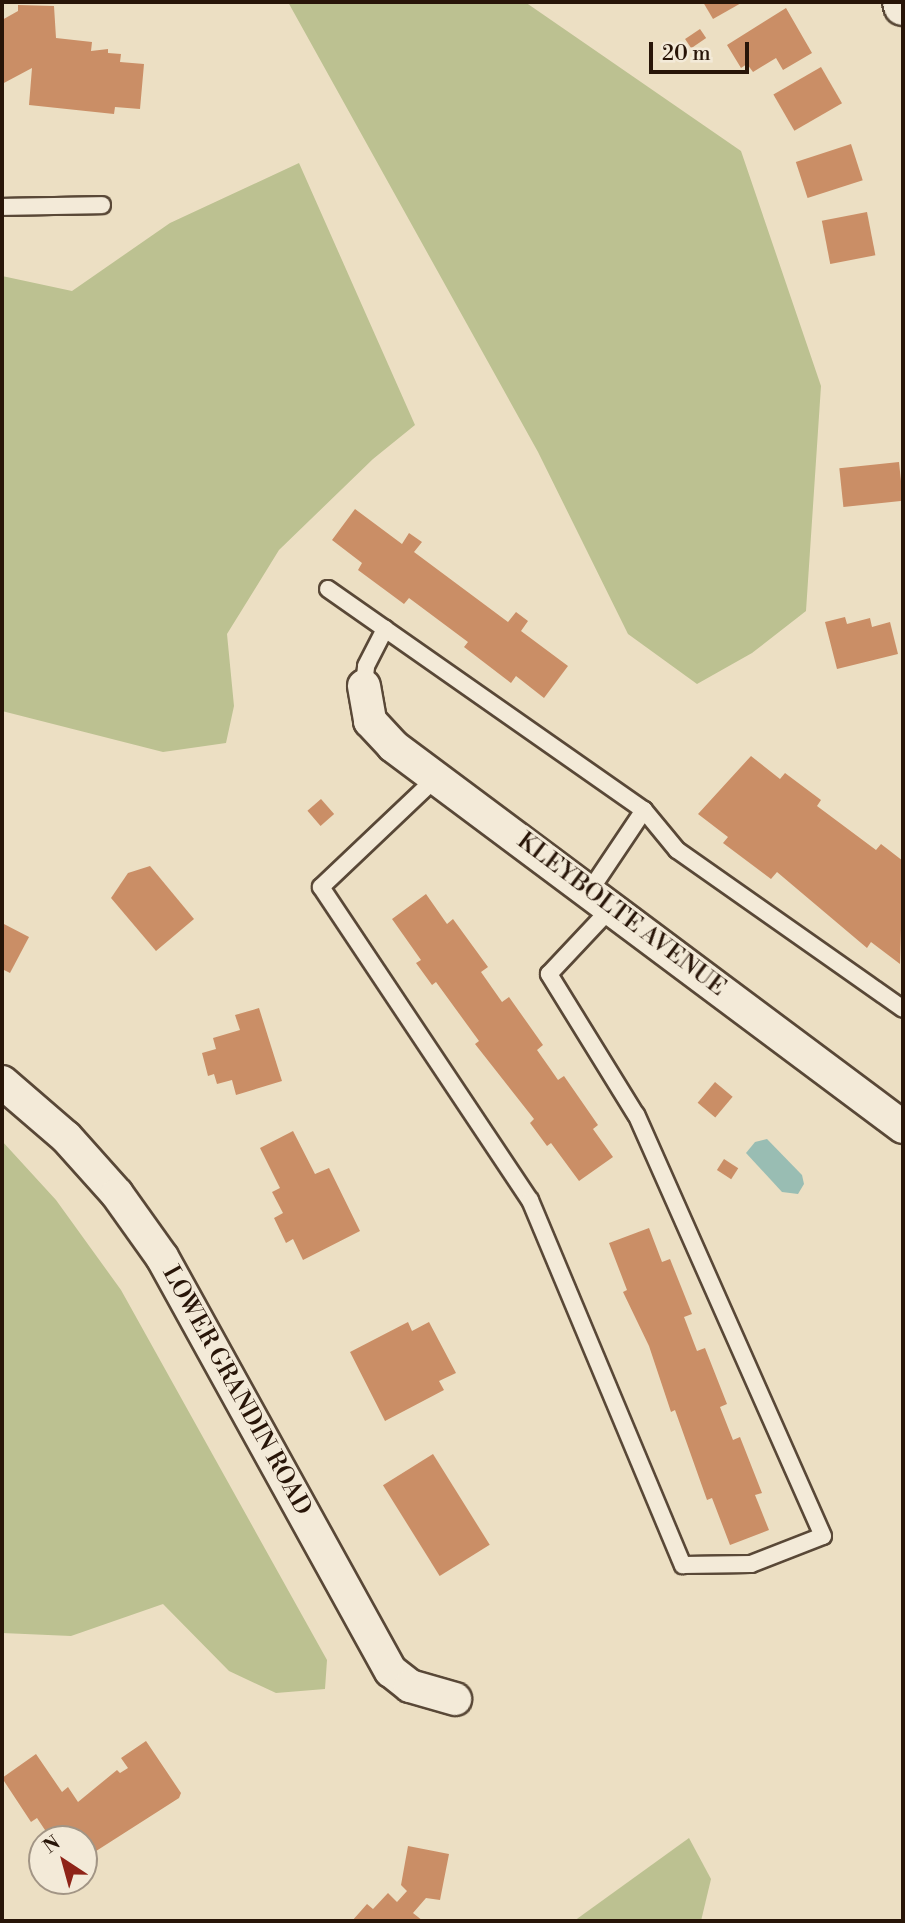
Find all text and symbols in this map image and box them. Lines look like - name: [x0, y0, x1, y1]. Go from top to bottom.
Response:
- scale bar: [653, 28, 753, 72]
- text: 20 m: [662, 41, 711, 67]
- street label: KLEYBOLTE AVENUE: [511, 827, 731, 1003]
- street label: LOWER GRANDIN ROAD: [155, 1261, 317, 1521]
- north arrow: [28, 1825, 98, 1895]
- text: N: [39, 1831, 65, 1859]

